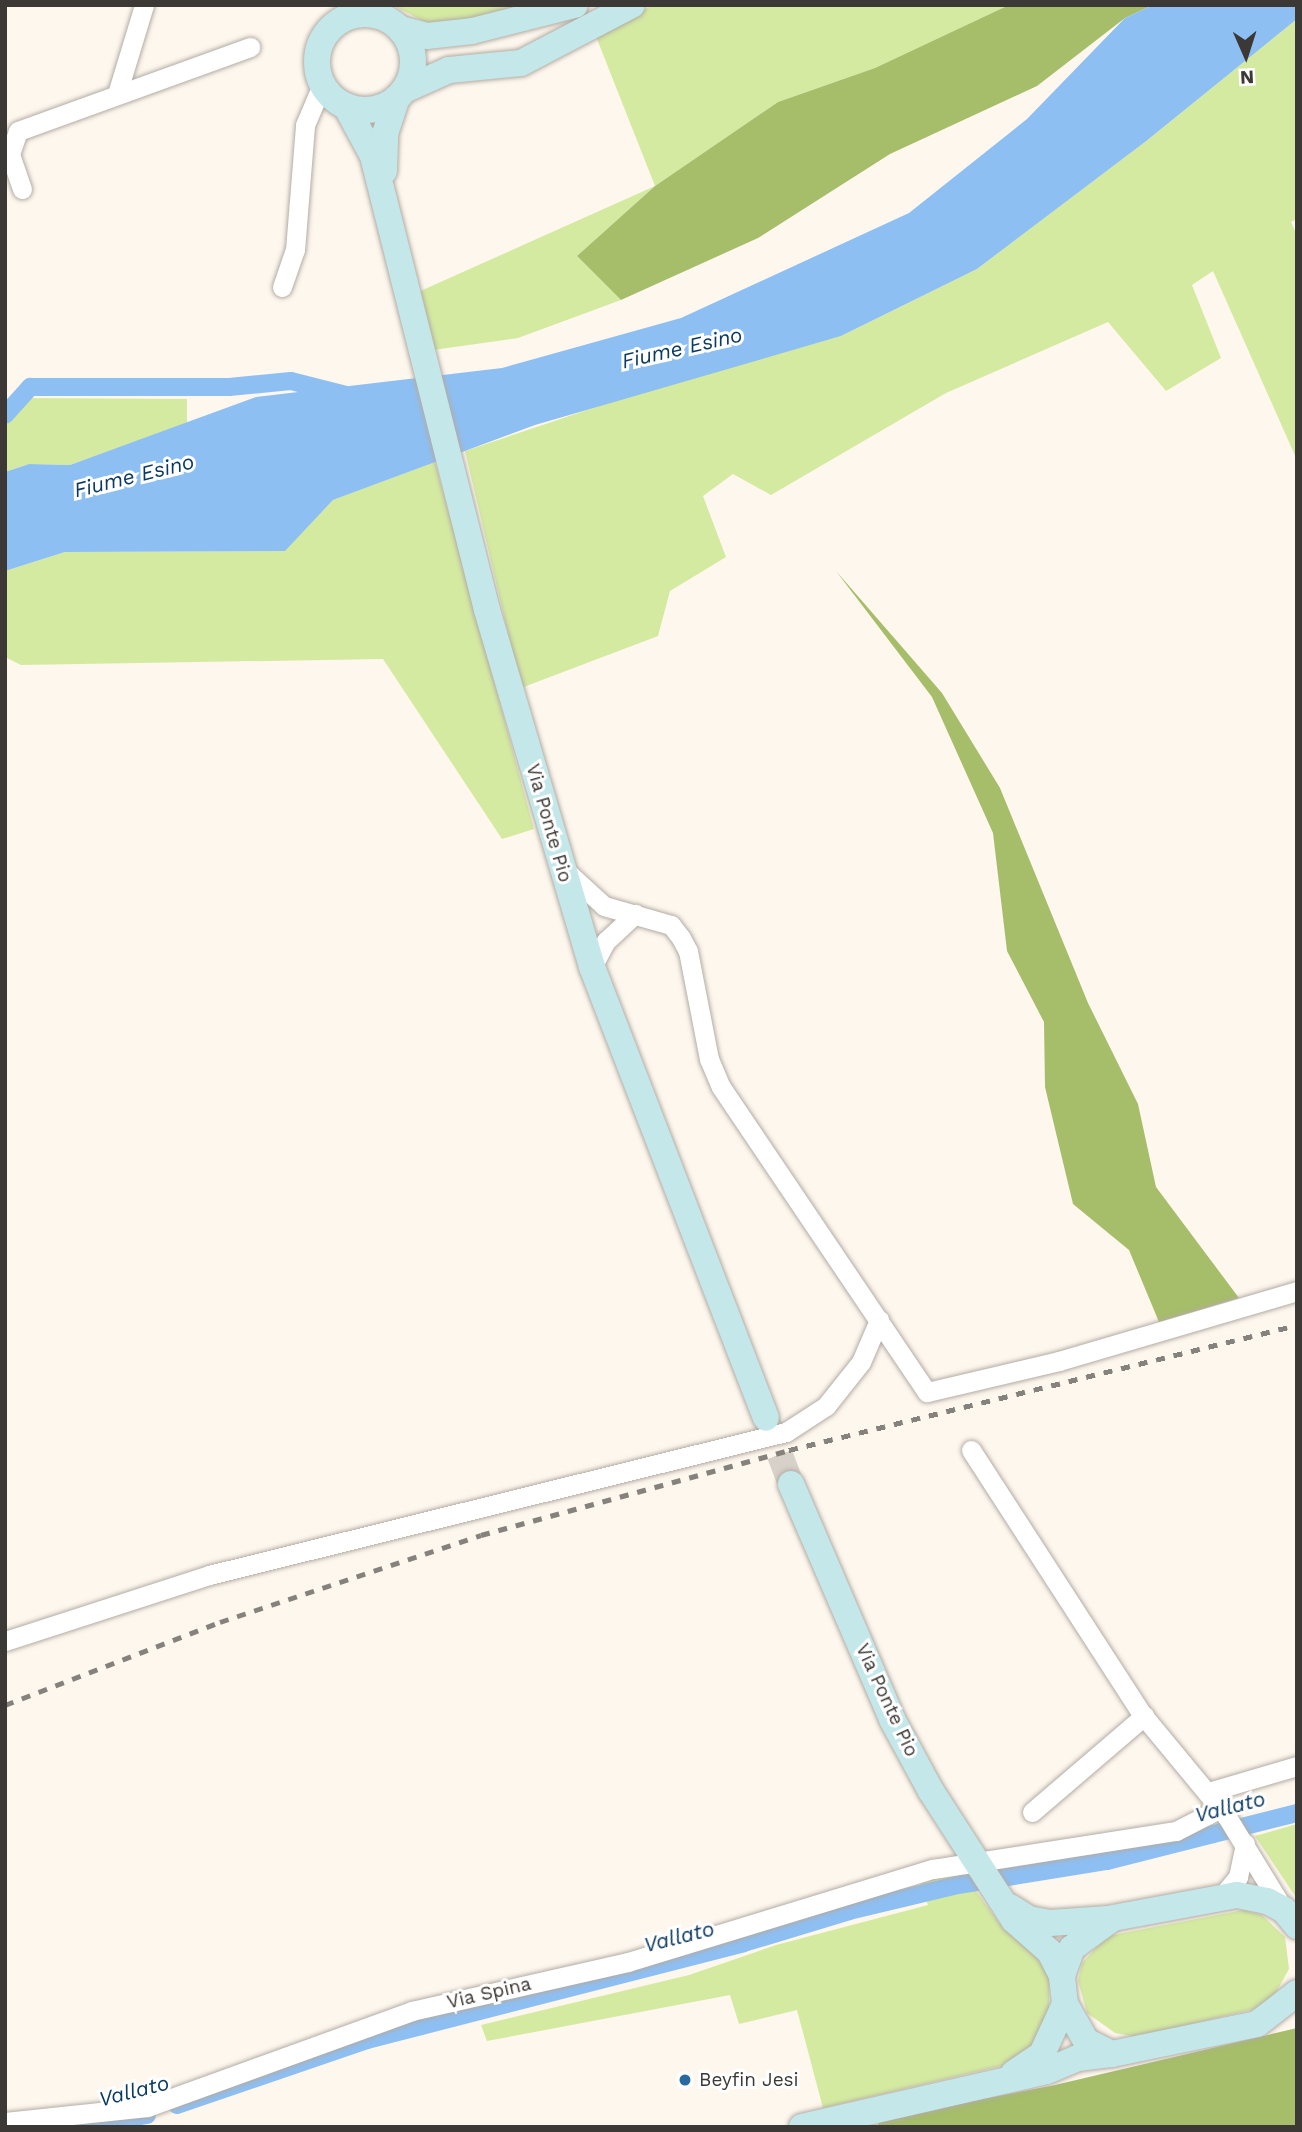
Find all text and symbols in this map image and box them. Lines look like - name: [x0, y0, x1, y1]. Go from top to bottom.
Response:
- north arrow: [1211, 21, 1281, 91]
- text: N: [1239, 66, 1255, 89]
- water label: Fiume Esino: [619, 322, 745, 374]
- water label: Fiume Esino: [71, 449, 197, 503]
- street label: Via Ponte Pio: [521, 761, 577, 885]
- street label: Via Ponte Pio: [851, 1640, 923, 1760]
- water label: Vallato: [1192, 1786, 1268, 1828]
- water label: Vallato: [641, 1916, 717, 1958]
- street label: Via Spina: [444, 1972, 534, 2014]
- place label: Beyfin Jesi: [699, 2069, 799, 2091]
- water label: Vallato: [96, 2070, 172, 2112]
- marker: Beyfin Jesi: [677, 2072, 693, 2088]

